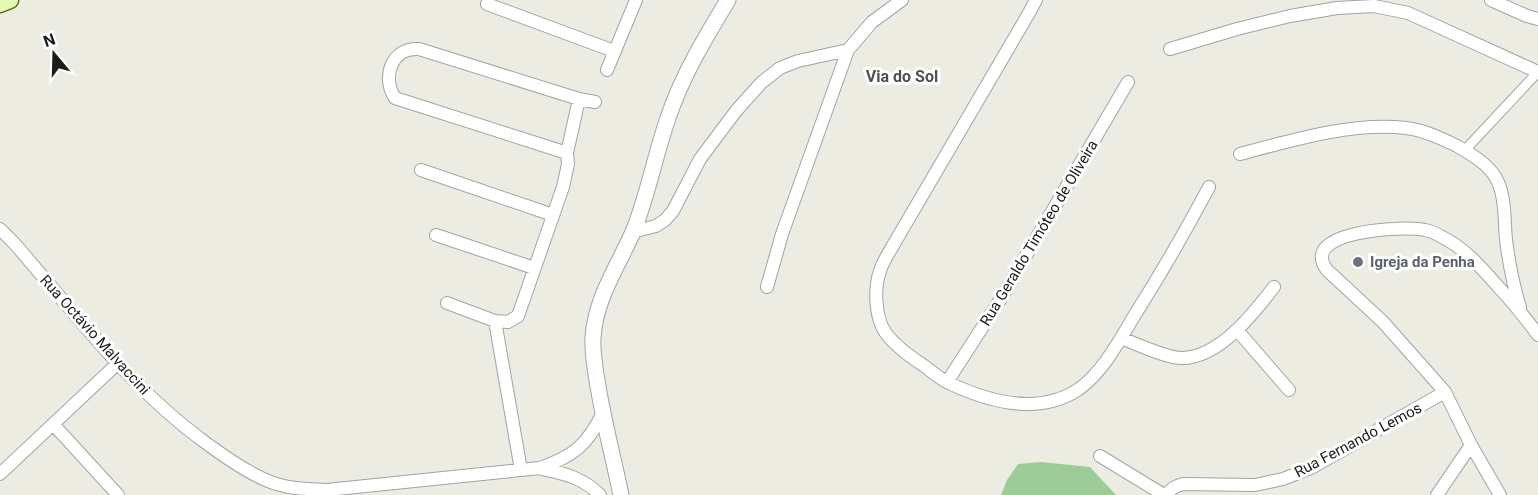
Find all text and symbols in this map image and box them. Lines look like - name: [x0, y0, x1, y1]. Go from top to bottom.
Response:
- north arrow: [24, 24, 84, 84]
- text: N: [41, 29, 58, 51]
- district label: Via do Sol: [866, 67, 938, 86]
- street label: Rua Geraldo Timóteo de Oliveira: [976, 137, 1102, 329]
- place label: Igreja da Penha: [1370, 253, 1475, 271]
- marker: Igreja da Penha: [1351, 255, 1365, 269]
- street label: Rua Octávio Malvaccini: [36, 271, 154, 399]
- street label: Rua Fernando Lemos: [1291, 399, 1425, 481]

